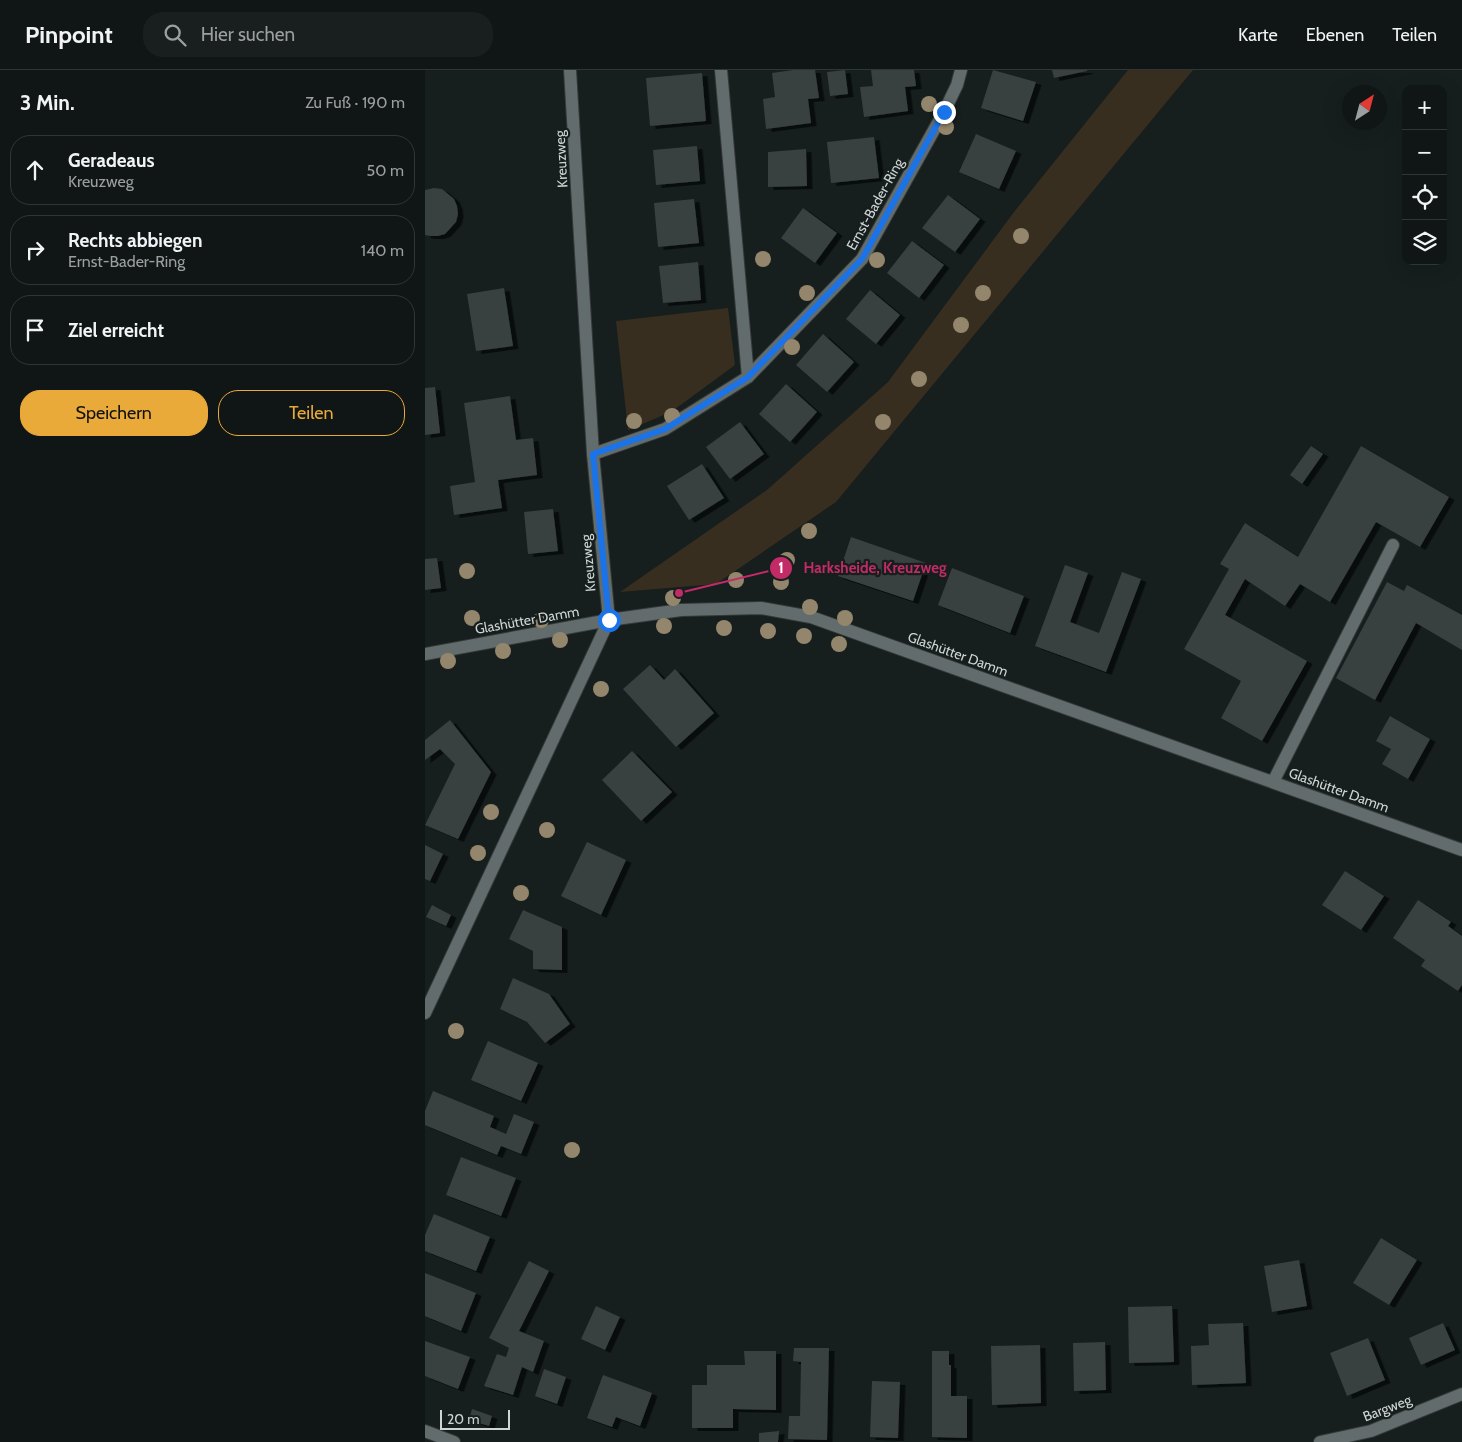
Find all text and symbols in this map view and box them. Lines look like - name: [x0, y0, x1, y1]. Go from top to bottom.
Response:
- search box: [143, 12, 493, 57]
- text: Pinpoint: [25, 20, 113, 49]
- icon: search: [161, 21, 189, 49]
- text: Hier suchen: [201, 23, 295, 46]
- text: Karte: [1238, 24, 1278, 46]
- text: Ebenen: [1306, 24, 1364, 46]
- text: Teilen: [1392, 24, 1437, 46]
- north arrow: [1342, 85, 1387, 130]
- map controls: [1402, 85, 1447, 265]
- button: +: [1402, 85, 1447, 130]
- text: 3 Min.: [20, 90, 75, 115]
- text: Zu Fuß · 190 m: [305, 93, 405, 112]
- route end: [933, 101, 956, 124]
- street label: Kreuzweg: [550, 129, 571, 188]
- button: −: [1402, 130, 1447, 175]
- text: Geradeaus: [68, 149, 154, 172]
- street label: Ernst-Bader-Ring: [842, 154, 908, 253]
- icon: ahead: [21, 156, 49, 184]
- text: 50 m: [367, 161, 404, 180]
- text: Kreuzweg: [68, 172, 134, 191]
- button: locate: [1402, 175, 1447, 220]
- button: layers: [1402, 220, 1447, 265]
- text: Rechts abbiegen: [68, 229, 202, 252]
- icon: right: [21, 236, 49, 264]
- text: 140 m: [361, 241, 404, 260]
- text: Ernst-Bader-Ring: [68, 252, 185, 271]
- icon: arrive: [21, 316, 49, 344]
- text: Ziel erreicht: [68, 319, 164, 342]
- button: Speichern: [20, 390, 208, 436]
- button: Teilen: [218, 390, 405, 436]
- street label: Kreuzweg: [576, 533, 599, 592]
- callout: Harksheide, Kreuzweg: [768, 553, 956, 583]
- text: 1: [778, 559, 784, 577]
- text: Harksheide, Kreuzweg: [804, 559, 947, 577]
- street label: Glashütter Damm: [473, 602, 581, 638]
- route start: [598, 609, 621, 632]
- street label: Glashütter Damm: [905, 627, 1011, 681]
- street label: Glashütter Damm: [1286, 763, 1392, 817]
- street label: Bargweg: [1360, 1390, 1415, 1425]
- scale bar: [440, 1407, 510, 1430]
- text: 20 m: [447, 1410, 480, 1428]

